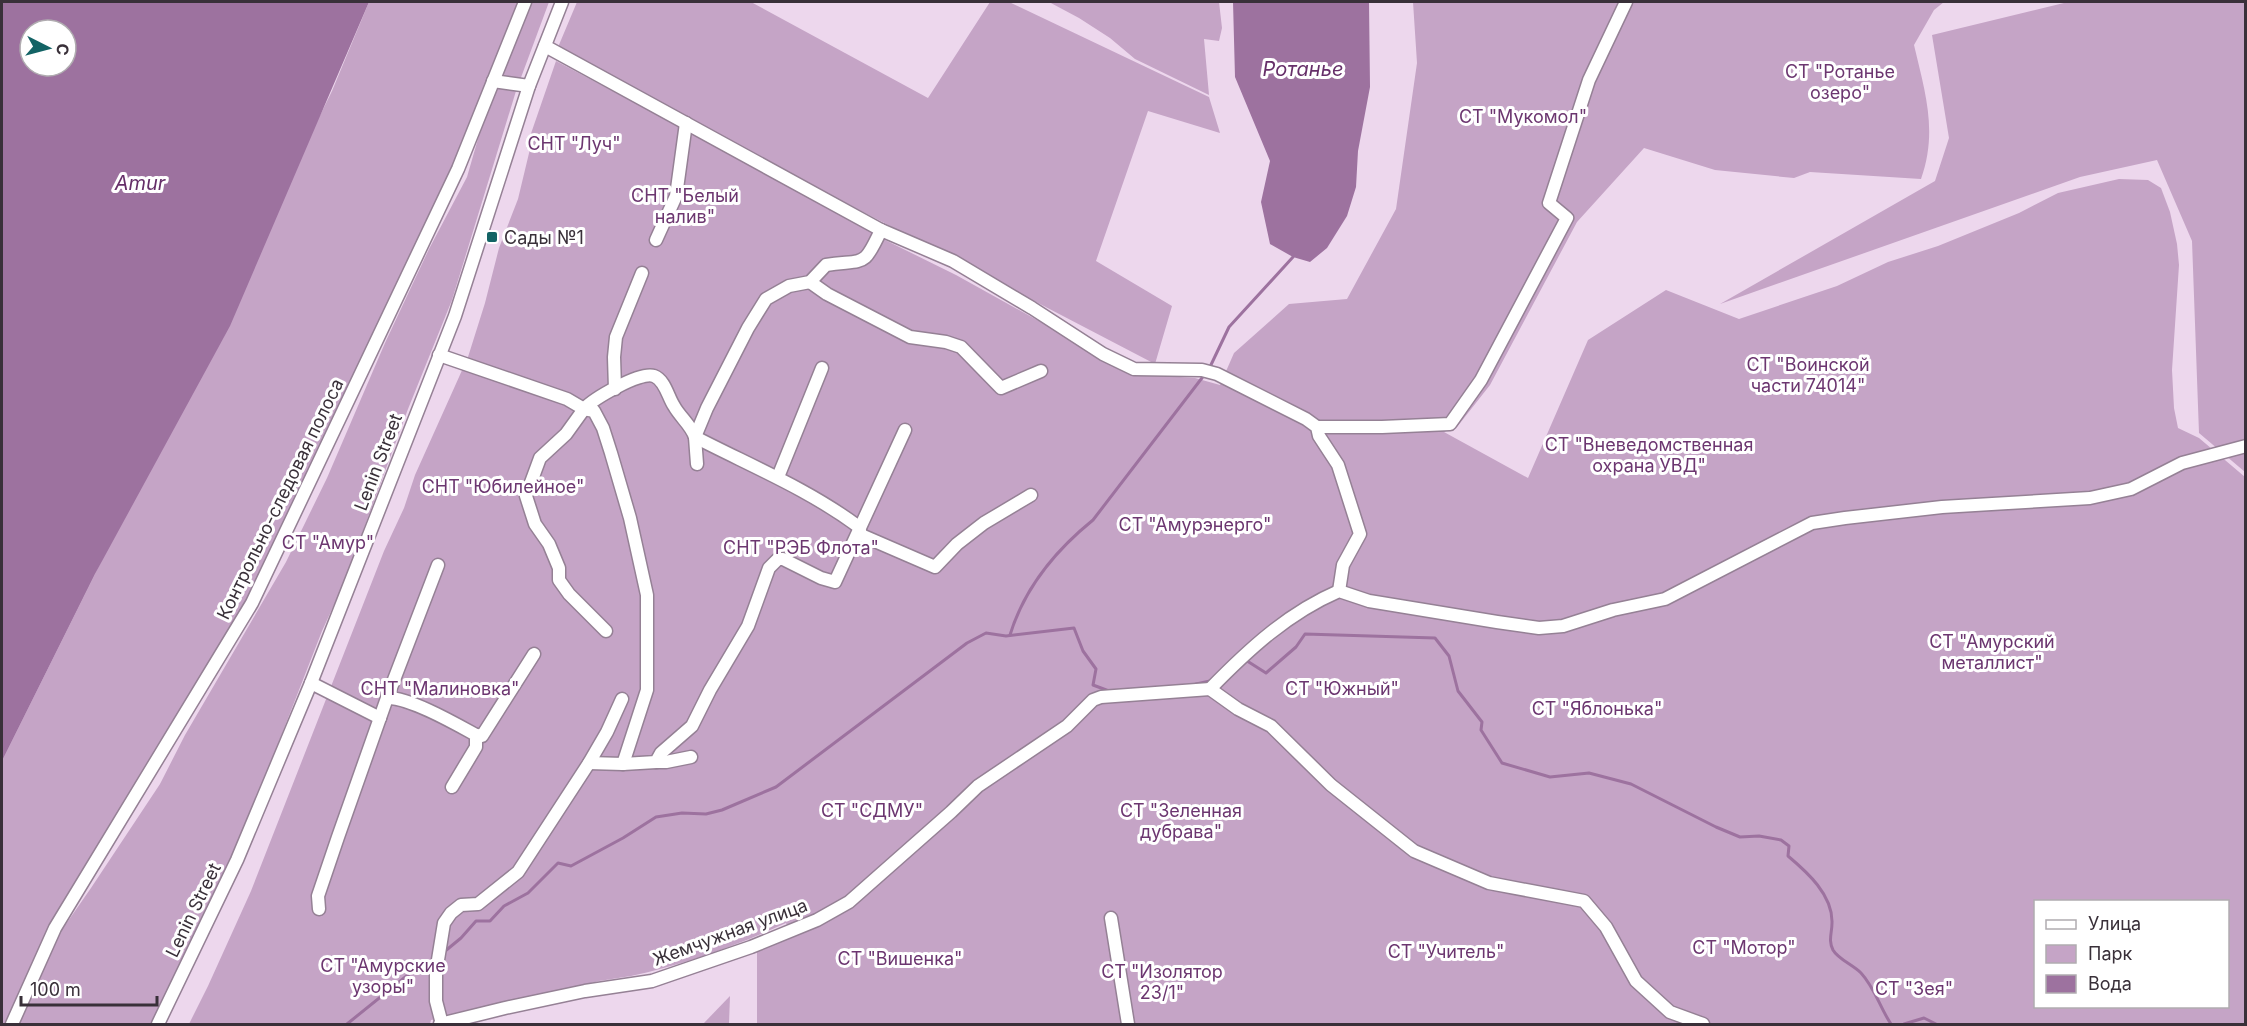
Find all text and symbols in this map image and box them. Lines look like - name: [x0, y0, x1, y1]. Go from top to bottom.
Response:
- north arrow: [18, 18, 78, 78]
- text: С: [52, 43, 73, 57]
- water label: Ротанье: [1263, 57, 1343, 81]
- park label: СТ "Ротанье озеро": [1785, 61, 1895, 103]
- park label: СТ "Мукомол": [1459, 106, 1587, 127]
- park label: СНТ "Луч": [527, 133, 621, 154]
- water label: Amur: [114, 171, 166, 195]
- park label: СНТ "Белый налив": [631, 185, 739, 227]
- place label: Сады №1: [504, 227, 584, 248]
- marker: Сады №1: [485, 230, 499, 244]
- park label: СТ "Воинской части 74014": [1746, 354, 1870, 396]
- street label: Контрольно-следовая полоса: [212, 375, 348, 623]
- street label: Lenin Street: [350, 410, 406, 513]
- park label: СТ "Вневедомственная охрана УВД": [1545, 434, 1753, 476]
- park label: СНТ "Юбилейное": [422, 476, 584, 497]
- park label: СТ "Амурэнерго": [1118, 514, 1272, 535]
- park label: СТ "Амур": [282, 532, 374, 553]
- park label: СНТ "РЭБ Флота": [723, 537, 879, 558]
- park label: СТ "Амурский металлист": [1929, 631, 2055, 673]
- park label: СНТ "Малиновка": [361, 678, 519, 699]
- park label: СТ "Южный": [1285, 678, 1399, 699]
- park label: СТ "Яблонька": [1532, 698, 1662, 719]
- park label: СТ "СДМУ": [821, 800, 923, 821]
- park label: СТ "Зеленная дубрава": [1120, 800, 1242, 842]
- street label: Lenin Street: [161, 859, 225, 961]
- street label: Жемчужная улица: [650, 894, 810, 970]
- legend: [2034, 900, 2229, 1008]
- text: Улица: [2088, 913, 2141, 934]
- park label: СТ "Мотор": [1692, 937, 1796, 958]
- park label: СТ "Учитель": [1388, 941, 1504, 962]
- text: Парк: [2088, 943, 2133, 964]
- park label: СТ "Вишенка": [838, 948, 962, 969]
- park label: СТ "Амурские узоры": [320, 955, 446, 997]
- park label: СТ "Изолятор 23/1": [1101, 961, 1223, 1003]
- scale bar: [21, 969, 158, 1007]
- text: Вода: [2088, 973, 2132, 994]
- park label: СТ "Зея": [1875, 978, 1953, 999]
- text: 100 m: [30, 979, 81, 1000]

